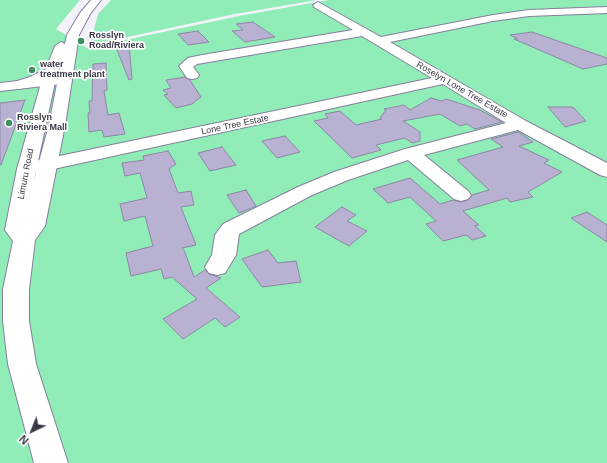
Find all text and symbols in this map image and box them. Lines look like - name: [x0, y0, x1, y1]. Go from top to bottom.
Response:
- place label: Rosslyn Road/Riviera: [89, 31, 144, 52]
- marker: Rosslyn Road/Riviera: [76, 36, 86, 46]
- street label: Roselyn Lone Tree Estate: [414, 59, 510, 121]
- place label: water treatment plant: [40, 60, 105, 81]
- marker: water treatment plant: [27, 65, 37, 75]
- place label: Rosslyn Riviera Mall: [17, 113, 67, 134]
- street label: Lone Tree Estate: [200, 113, 270, 137]
- marker: Rosslyn Riviera Mall: [4, 118, 14, 128]
- street label: Limuru Road: [16, 148, 36, 200]
- north arrow: [12, 411, 52, 451]
- text: N: [17, 433, 31, 447]

